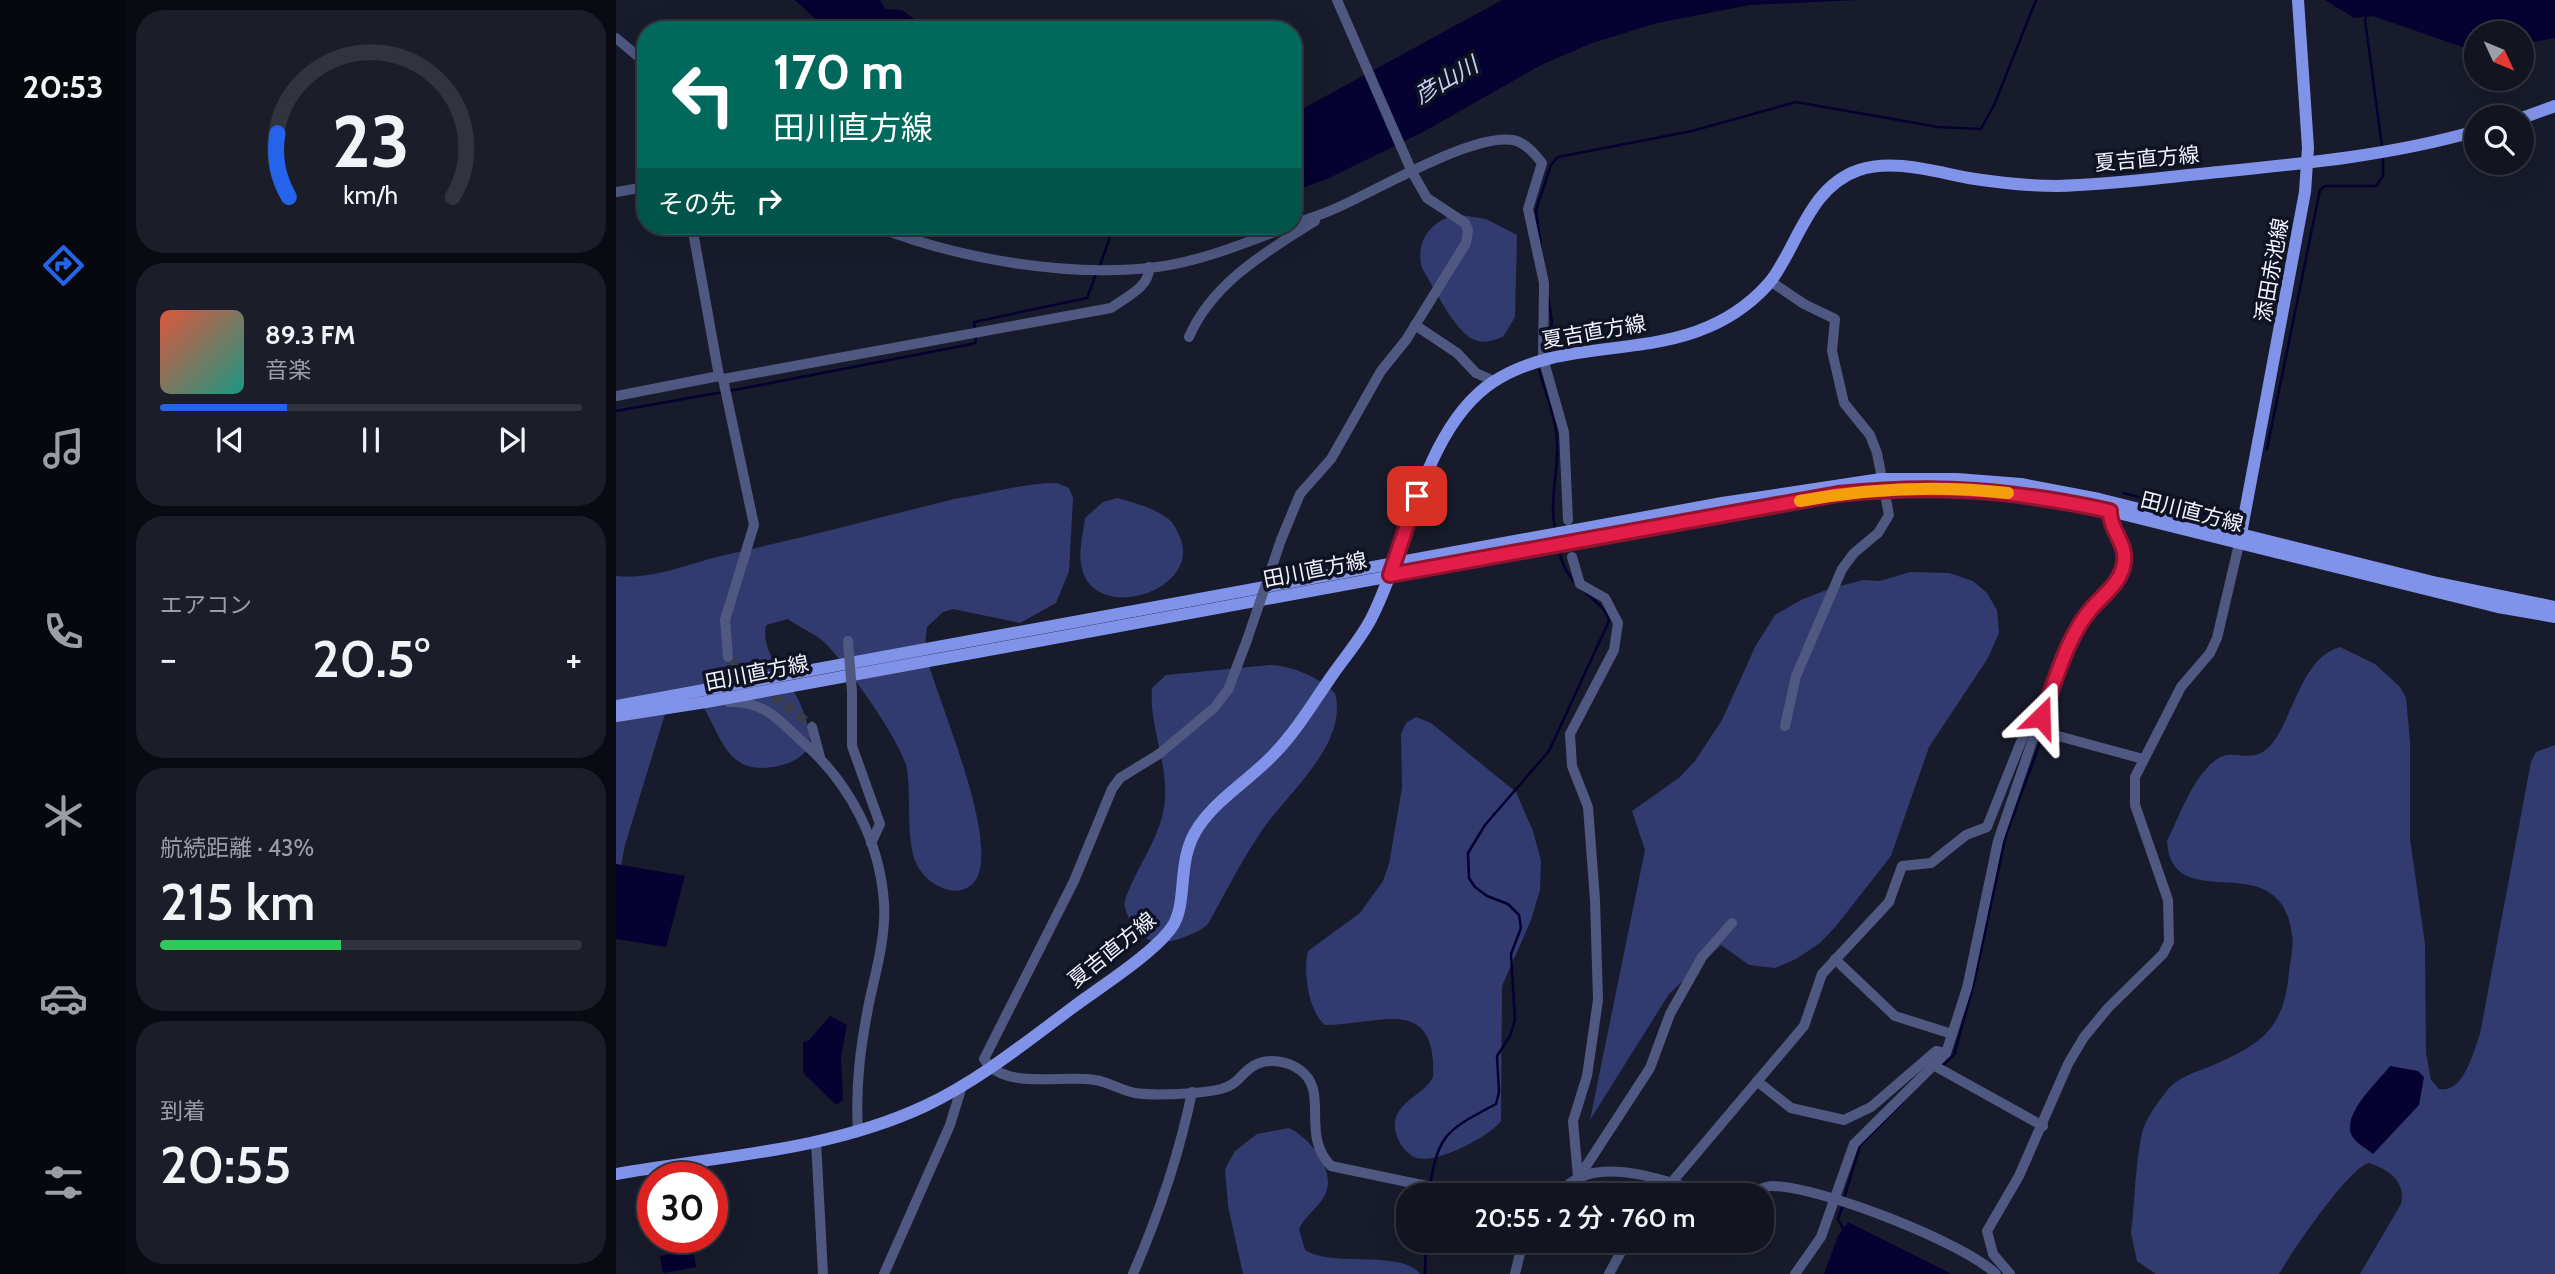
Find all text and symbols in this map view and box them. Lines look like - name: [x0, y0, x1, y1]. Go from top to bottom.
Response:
- north arrow: [2464, 21, 2534, 91]
- map controls: [2464, 21, 2534, 175]
- text: 170 m: [773, 42, 904, 101]
- icon: left: [658, 49, 749, 140]
- water label: 彦山川: [1409, 49, 1485, 109]
- text: 20:53: [22, 67, 104, 106]
- text: 23: [332, 98, 410, 186]
- button: search: [2464, 105, 2534, 175]
- text: 田川直方線: [773, 108, 933, 147]
- street label: 夏吉直方線: [2094, 141, 2200, 176]
- text: km/h: [344, 180, 398, 210]
- icon: right: [750, 182, 788, 220]
- text: その先: [658, 188, 736, 220]
- street label: 添田赤池線: [2250, 216, 2293, 324]
- icon: directions: [39, 241, 88, 290]
- street label: 夏吉直方線: [1540, 310, 1648, 353]
- text: 89.3 FM: [265, 319, 355, 351]
- text: 音楽: [265, 356, 311, 384]
- icon: previous: [211, 421, 249, 459]
- icon: pause: [352, 421, 390, 459]
- icon: next: [493, 421, 531, 459]
- icon: music: [39, 424, 88, 473]
- pin: [1387, 466, 1447, 526]
- icon: arrive: [1398, 477, 1436, 515]
- street label: 田川直方線: [2138, 487, 2246, 536]
- street label: 田川直方線: [1261, 547, 1369, 592]
- text: エアコン: [160, 591, 252, 619]
- icon: phone: [39, 607, 88, 656]
- text: 20.5°: [312, 627, 430, 690]
- text: −: [160, 635, 177, 682]
- text: +: [565, 635, 582, 682]
- street label: 田川直方線: [703, 650, 811, 695]
- position arrow: [2004, 680, 2078, 754]
- icon: climate: [39, 791, 88, 840]
- text: 航続距離 · 43%: [160, 834, 314, 862]
- text: 215 km: [160, 870, 315, 933]
- street label: 夏吉直方線: [1063, 907, 1160, 992]
- icon: car: [39, 974, 88, 1023]
- text: 到着: [160, 1097, 206, 1125]
- text: 20:55: [160, 1133, 291, 1196]
- icon: filters: [39, 1158, 88, 1207]
- speed limit sign: 30: [637, 1162, 728, 1253]
- text: 20:55 · 2 分 · 760 m: [1475, 1202, 1695, 1234]

